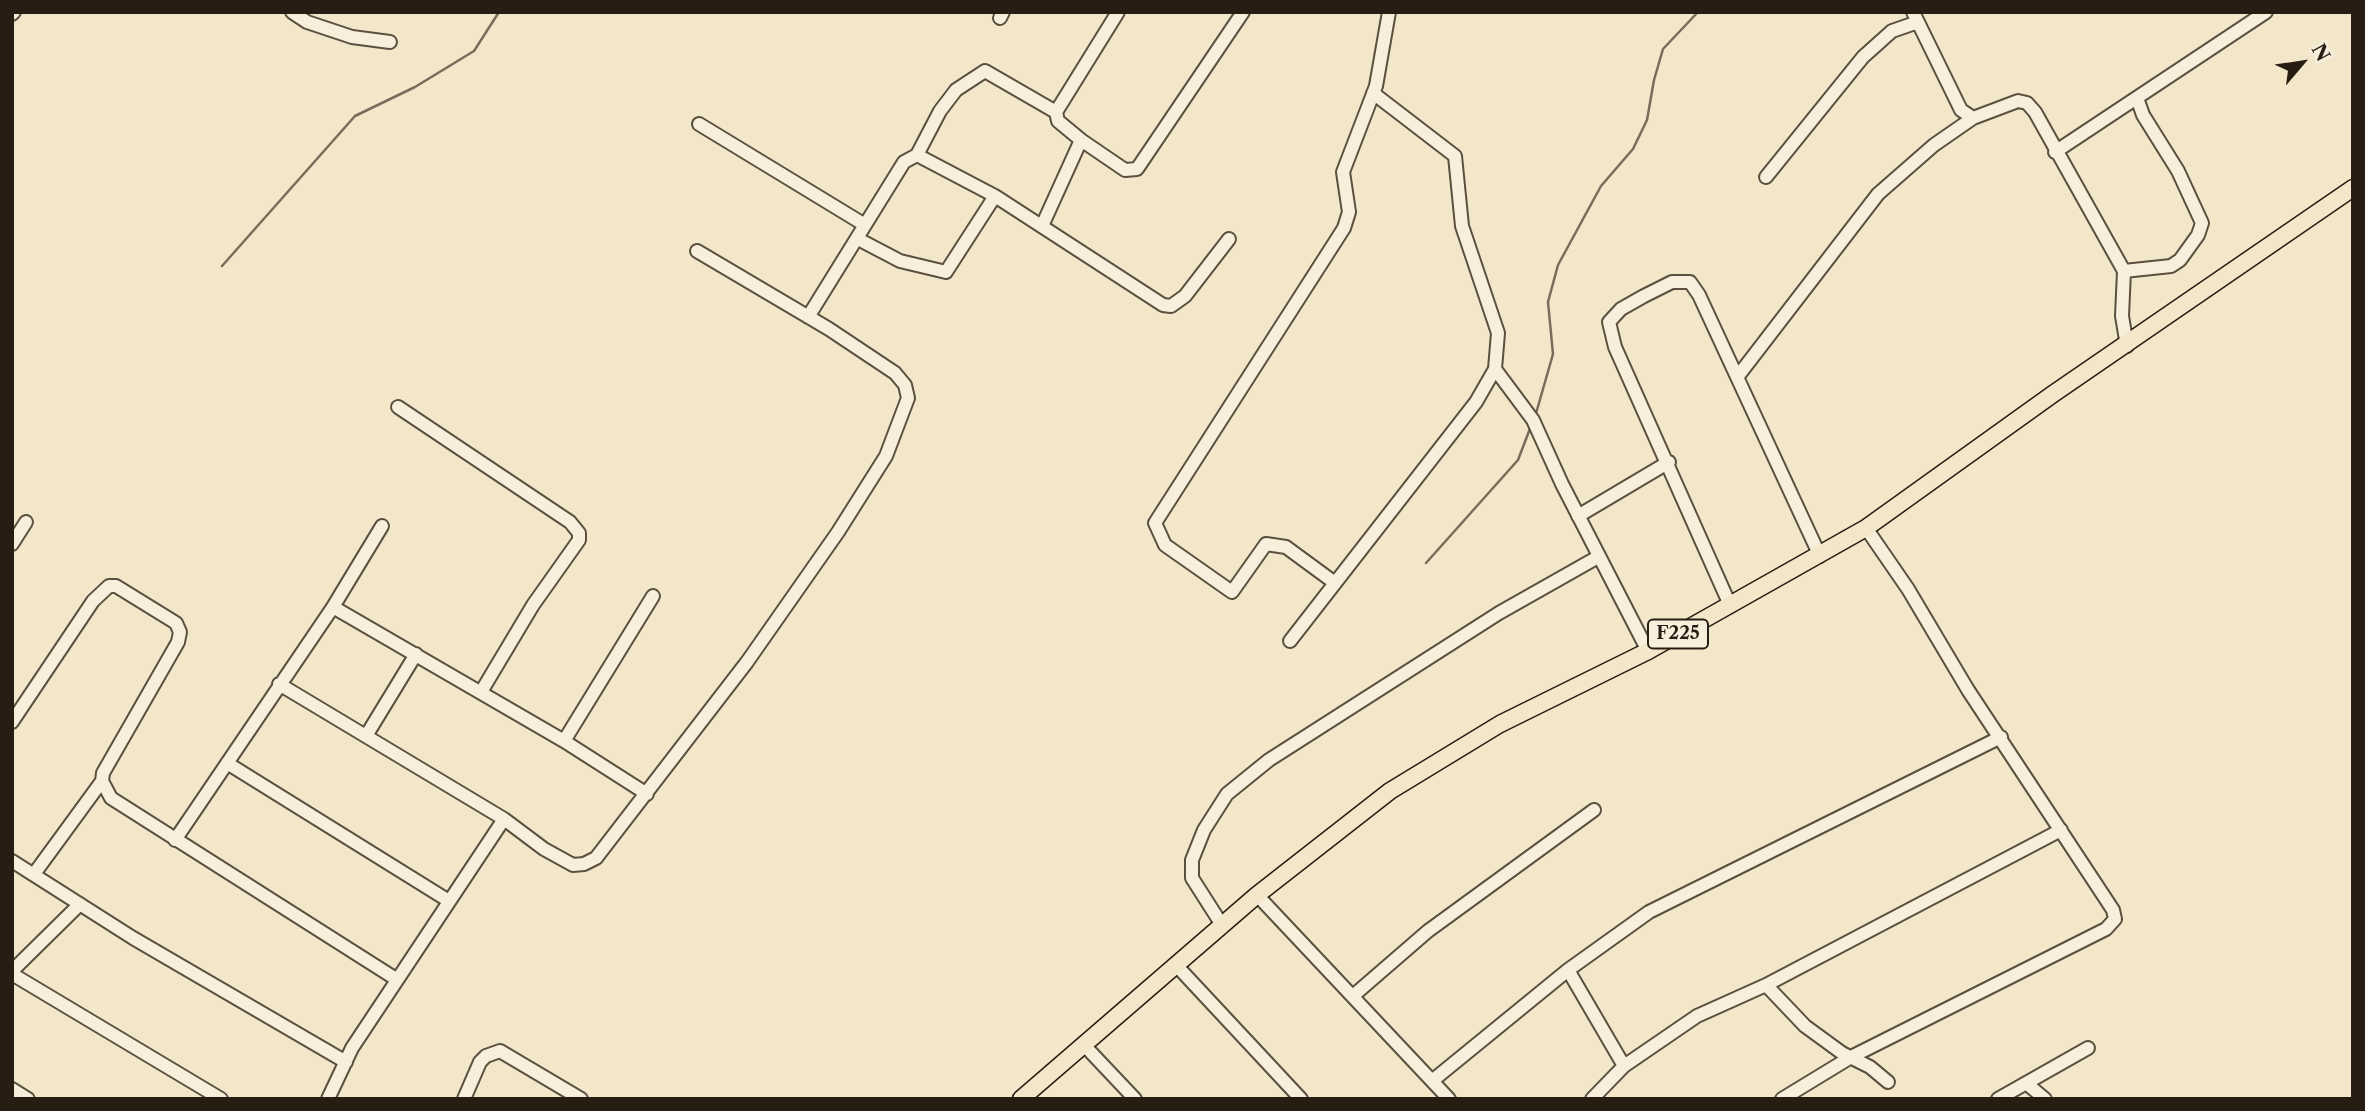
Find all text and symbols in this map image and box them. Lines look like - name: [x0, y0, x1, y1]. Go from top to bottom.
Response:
- north arrow: [2267, 28, 2337, 98]
- text: N: [2307, 40, 2335, 65]
- road number: F225: [1648, 620, 1708, 648]

